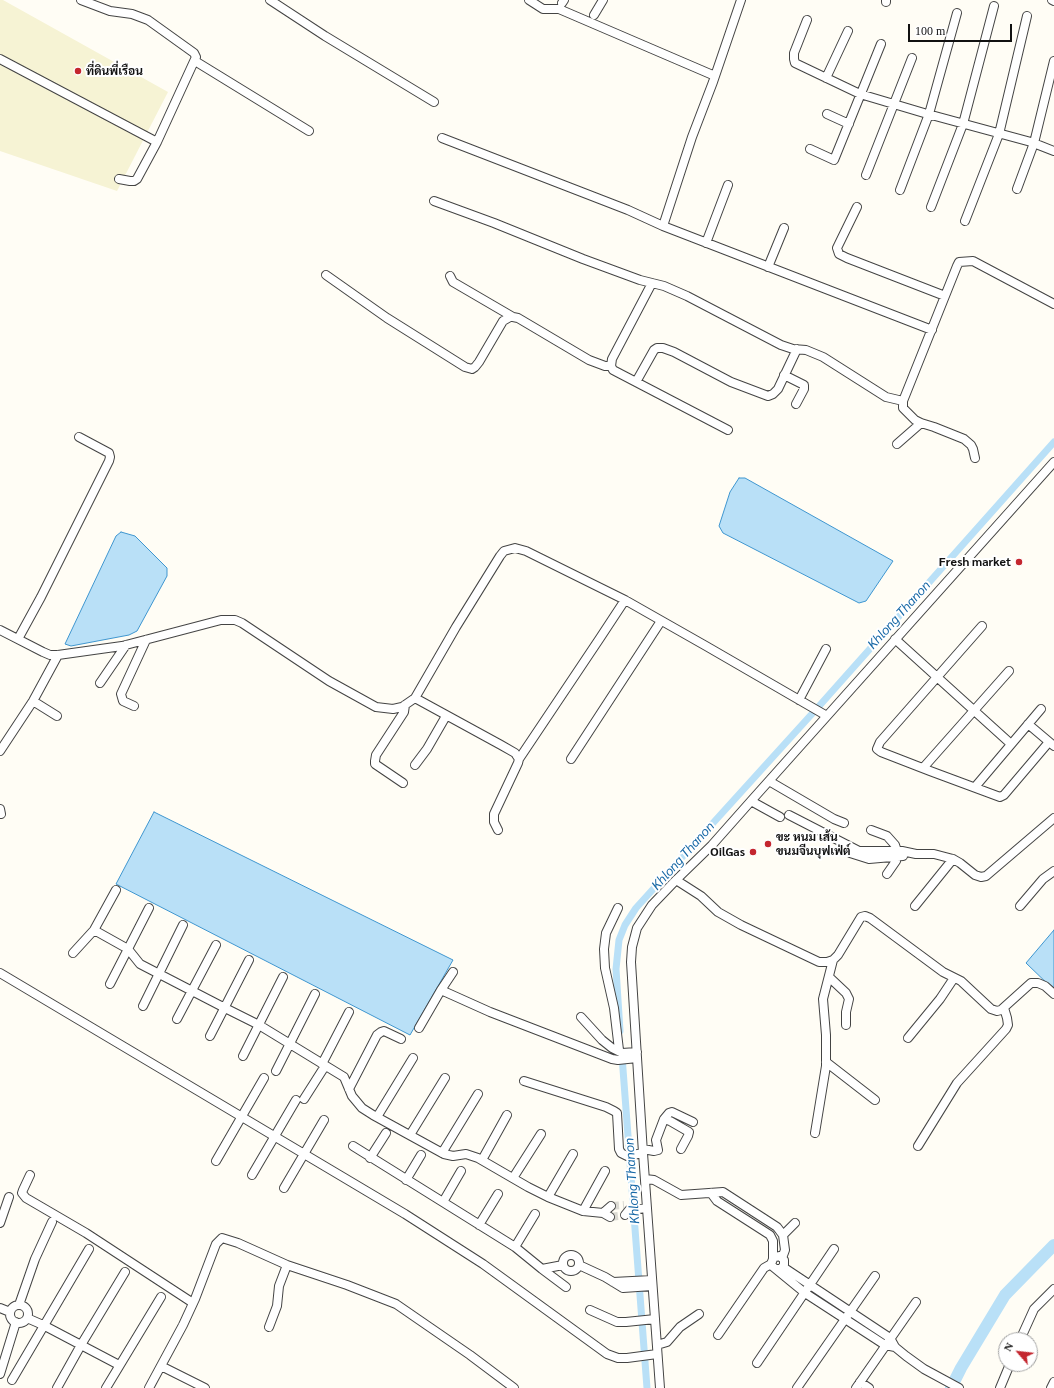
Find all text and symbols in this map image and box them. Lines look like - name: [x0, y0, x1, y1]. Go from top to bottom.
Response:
- scale bar: [910, 16, 1014, 42]
- text: 100 m: [915, 24, 945, 38]
- place label: ที่ดินพี่เรือน: [86, 64, 143, 78]
- marker: ที่ดินพี่เรือน: [73, 66, 83, 76]
- place label: Fresh market: [939, 555, 1011, 569]
- marker: Fresh market: [1014, 557, 1024, 567]
- water label: Khlong Thanon: [864, 578, 934, 652]
- water label: Khlong Thanon: [648, 819, 718, 893]
- place label: ขะ หนม เส้น ขนมจีนบุฟเฟ่ต์: [776, 830, 851, 858]
- marker: ขะ หนม เส้น ขนมจีนบุฟเฟ่ต์: [763, 839, 773, 849]
- place label: OilGas: [710, 845, 745, 859]
- marker: OilGas: [748, 847, 758, 857]
- water label: Khlong Thanon: [621, 1137, 643, 1225]
- north arrow: [998, 1332, 1038, 1372]
- text: N: [1001, 1341, 1015, 1353]

